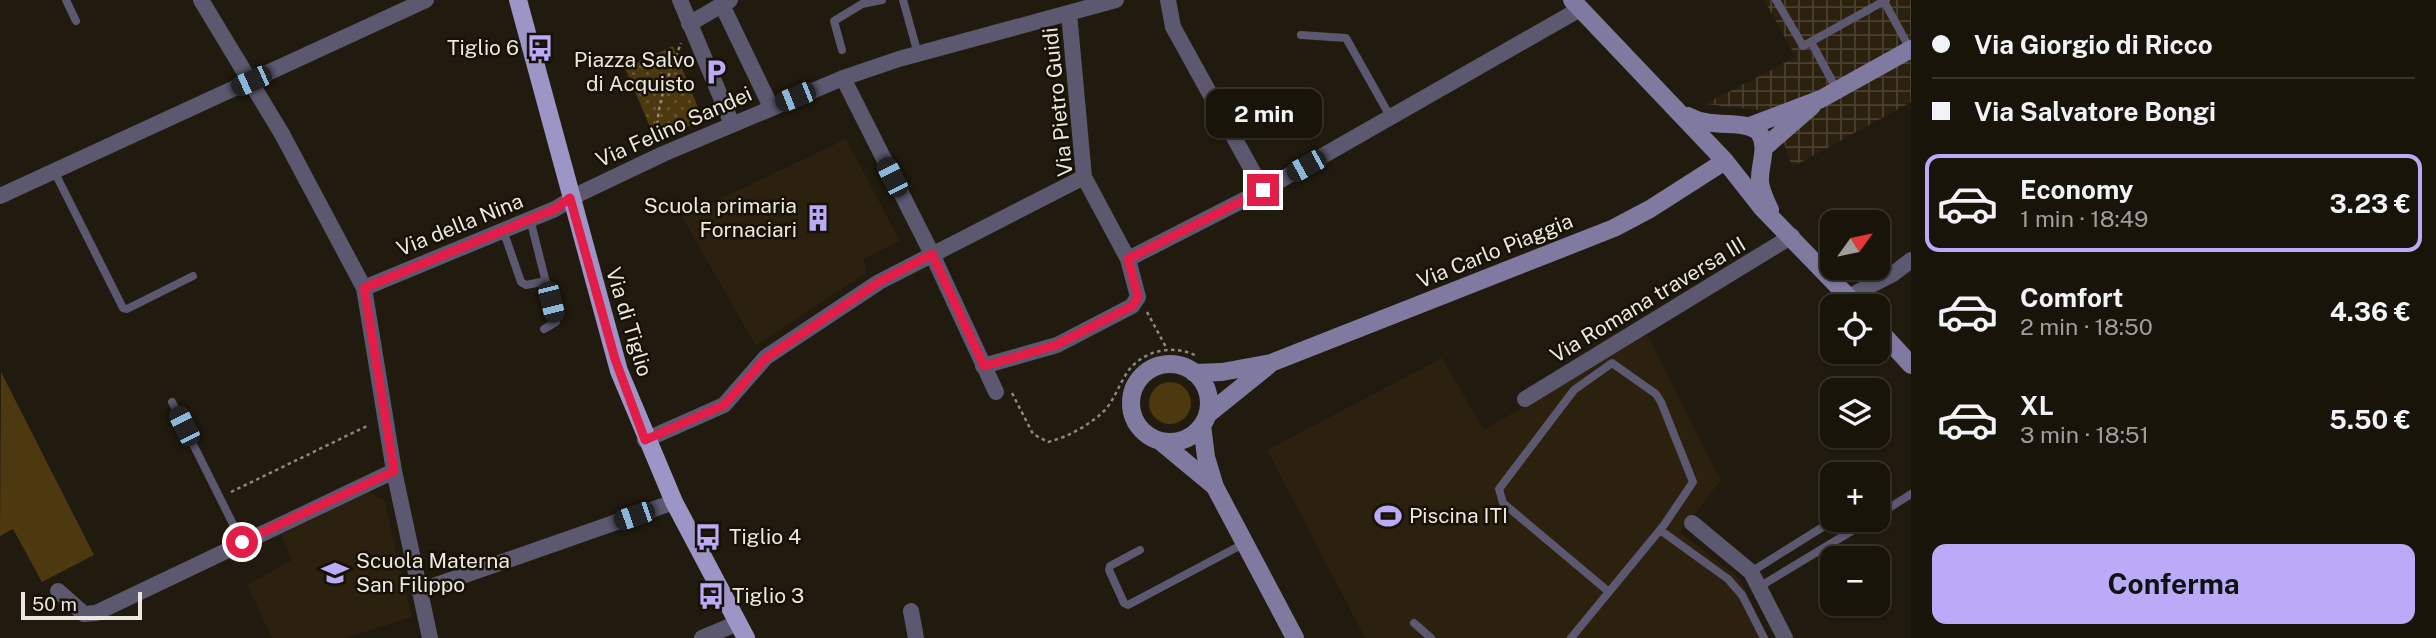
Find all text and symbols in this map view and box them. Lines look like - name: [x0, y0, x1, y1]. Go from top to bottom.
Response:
- street label: Via Pietro Guidi: [1037, 26, 1078, 178]
- text: Via Giorgio di Ricco: [1974, 29, 2213, 60]
- bus stop icon: Tiglio 6: [525, 33, 555, 63]
- place label: Tiglio 6: [447, 35, 519, 60]
- place label: Piazza Salvo di Acquisto: [574, 47, 695, 96]
- parking icon: Piazza Salvo di Acquisto: [701, 57, 731, 87]
- car: [228, 63, 275, 99]
- car: [772, 79, 819, 115]
- street label: Via Felino Sandei: [592, 81, 756, 172]
- callout: 2 min: [1205, 88, 1321, 138]
- text: Via Salvatore Bongi: [1974, 96, 2216, 127]
- text: 2 min: [1234, 100, 1294, 127]
- car: [1283, 147, 1330, 185]
- car: [874, 154, 911, 200]
- icon: car: [1936, 172, 1999, 235]
- route end: [1247, 174, 1279, 206]
- text: Economy: [2020, 174, 2133, 205]
- street label: Via della Nina: [393, 188, 527, 261]
- text: 3.23 €: [2330, 188, 2411, 219]
- place label: Scuola primaria Fornaciari: [644, 193, 797, 242]
- building icon: Scuola primaria Fornaciari: [803, 203, 833, 233]
- text: 1 min · 18:49: [2020, 205, 2148, 232]
- street label: Via Carlo Piaggia: [1413, 208, 1576, 293]
- north arrow: [1820, 210, 1890, 280]
- map controls: [1820, 210, 1890, 616]
- street label: Via Romana traversa III: [1546, 231, 1750, 368]
- street label: Via di Tiglio: [601, 264, 658, 379]
- car: [536, 279, 567, 325]
- icon: car: [1936, 280, 1999, 343]
- text: Comfort: [2020, 282, 2123, 313]
- button: locate: [1820, 294, 1890, 364]
- text: 4.36 €: [2330, 296, 2411, 327]
- text: 2 min · 18:50: [2020, 313, 2153, 340]
- button: layers: [1820, 378, 1890, 448]
- icon: car: [1936, 388, 1999, 451]
- text: XL: [2020, 390, 2054, 421]
- car: [166, 403, 203, 449]
- text: 5.50 €: [2329, 404, 2411, 435]
- text: 3 min · 18:51: [2020, 421, 2149, 448]
- button: +: [1820, 462, 1890, 532]
- car: [611, 499, 658, 533]
- sports icon: Piscina ITI: [1373, 501, 1403, 531]
- place label: Piscina ITI: [1409, 503, 1508, 528]
- bus stop icon: Tiglio 4: [693, 522, 723, 552]
- place label: Tiglio 4: [729, 524, 801, 549]
- route start: [226, 526, 258, 558]
- button: Conferma: [1932, 544, 2415, 624]
- button: −: [1820, 546, 1890, 616]
- place label: Scuola Materna San Filippo: [356, 548, 510, 597]
- school or university icon: Scuola Materna San Filippo: [320, 558, 350, 588]
- bus stop icon: Tiglio 3: [696, 581, 726, 611]
- place label: Tiglio 3: [732, 583, 804, 608]
- scale bar: [21, 589, 142, 621]
- text: 50 m: [32, 593, 77, 615]

